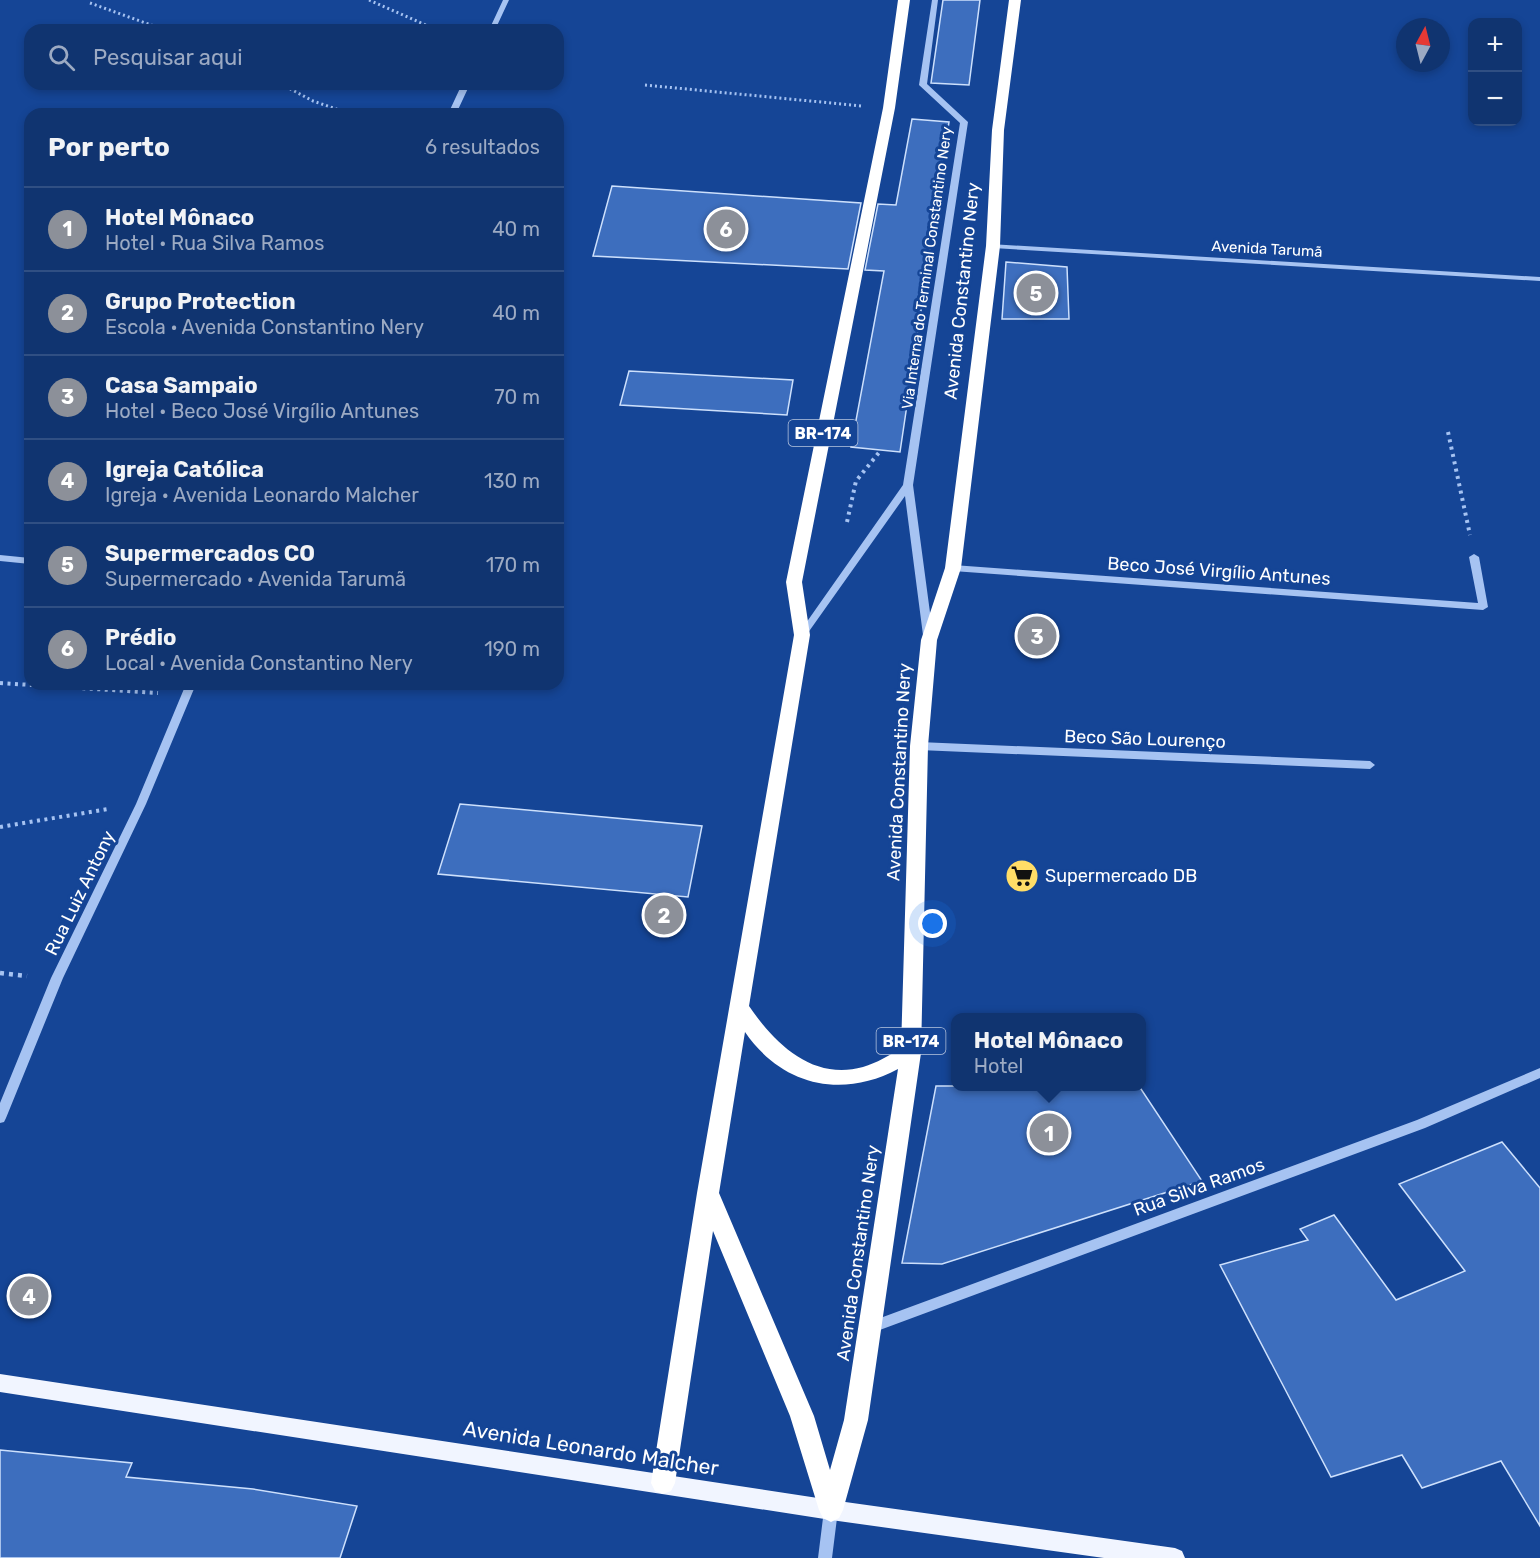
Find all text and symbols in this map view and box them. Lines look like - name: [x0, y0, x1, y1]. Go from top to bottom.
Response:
- north arrow: [1396, 18, 1450, 72]
- map controls: [1468, 18, 1522, 126]
- button: +: [1468, 18, 1522, 72]
- search box: [24, 24, 564, 90]
- icon: search: [45, 41, 78, 74]
- text: Pesquisar aqui: [93, 44, 243, 71]
- button: −: [1468, 72, 1522, 126]
- street label: Via Interna do Terminal Constantino Nery: [898, 125, 956, 411]
- text: Por perto: [48, 132, 170, 163]
- text: 6 resultados: [425, 135, 540, 159]
- street label: Avenida Constantino Nery: [940, 181, 984, 401]
- text: Hotel Mônaco: [105, 204, 254, 231]
- pin: 6: [706, 206, 746, 252]
- text: 1: [63, 217, 72, 241]
- text: 40 m: [492, 217, 540, 241]
- text: Hotel · Rua Silva Ramos: [105, 231, 324, 255]
- street label: Avenida Tarumã: [1211, 237, 1323, 261]
- pin: 5: [1016, 270, 1056, 316]
- text: Grupo Protection: [105, 288, 296, 315]
- text: 2: [61, 301, 74, 325]
- text: 40 m: [492, 301, 540, 325]
- text: Escola · Avenida Constantino Nery: [105, 315, 424, 339]
- text: Casa Sampaio: [105, 372, 258, 399]
- text: 3: [61, 385, 74, 409]
- text: 70 m: [494, 385, 540, 409]
- text: Hotel · Beco José Virgílio Antunes: [105, 399, 419, 423]
- road number: BR-174: [788, 420, 858, 446]
- text: Igreja Católica: [105, 456, 264, 483]
- text: 4: [61, 469, 74, 493]
- text: 130 m: [484, 469, 540, 493]
- text: Igreja · Avenida Leonardo Malcher: [105, 483, 419, 507]
- text: Supermercados CO: [105, 540, 315, 567]
- street label: Beco José Virgílio Antunes: [1107, 552, 1331, 590]
- text: 5: [61, 553, 74, 577]
- text: 170 m: [486, 553, 540, 577]
- text: Supermercado · Avenida Tarumã: [105, 567, 406, 591]
- pin: 3: [1018, 614, 1056, 658]
- text: Prédio: [105, 624, 176, 651]
- text: 6: [61, 637, 74, 661]
- text: 190 m: [484, 637, 540, 661]
- text: Local · Avenida Constantino Nery: [105, 651, 413, 675]
- street label: Avenida Constantino Nery: [882, 662, 916, 881]
- street label: Beco São Lourenço: [1064, 725, 1226, 753]
- street label: Rua Luiz Antony: [40, 827, 120, 959]
- supermarket icon: Supermercado DB: [1004, 858, 1040, 894]
- place label: Supermercado DB: [1045, 865, 1197, 887]
- pin: 2: [644, 892, 684, 938]
- your location: [918, 909, 947, 938]
- popup: [951, 1013, 1146, 1091]
- text: Hotel Mônaco: [974, 1027, 1123, 1054]
- road number: BR-174: [876, 1028, 946, 1054]
- text: Hotel: [974, 1054, 1023, 1078]
- pin: 1: [1030, 1110, 1068, 1156]
- street label: Avenida Constantino Nery: [832, 1143, 884, 1363]
- street label: Rua Silva Ramos: [1130, 1153, 1268, 1221]
- pin: 4: [9, 1274, 48, 1318]
- street label: Avenida Leonardo Malcher: [462, 1415, 720, 1481]

